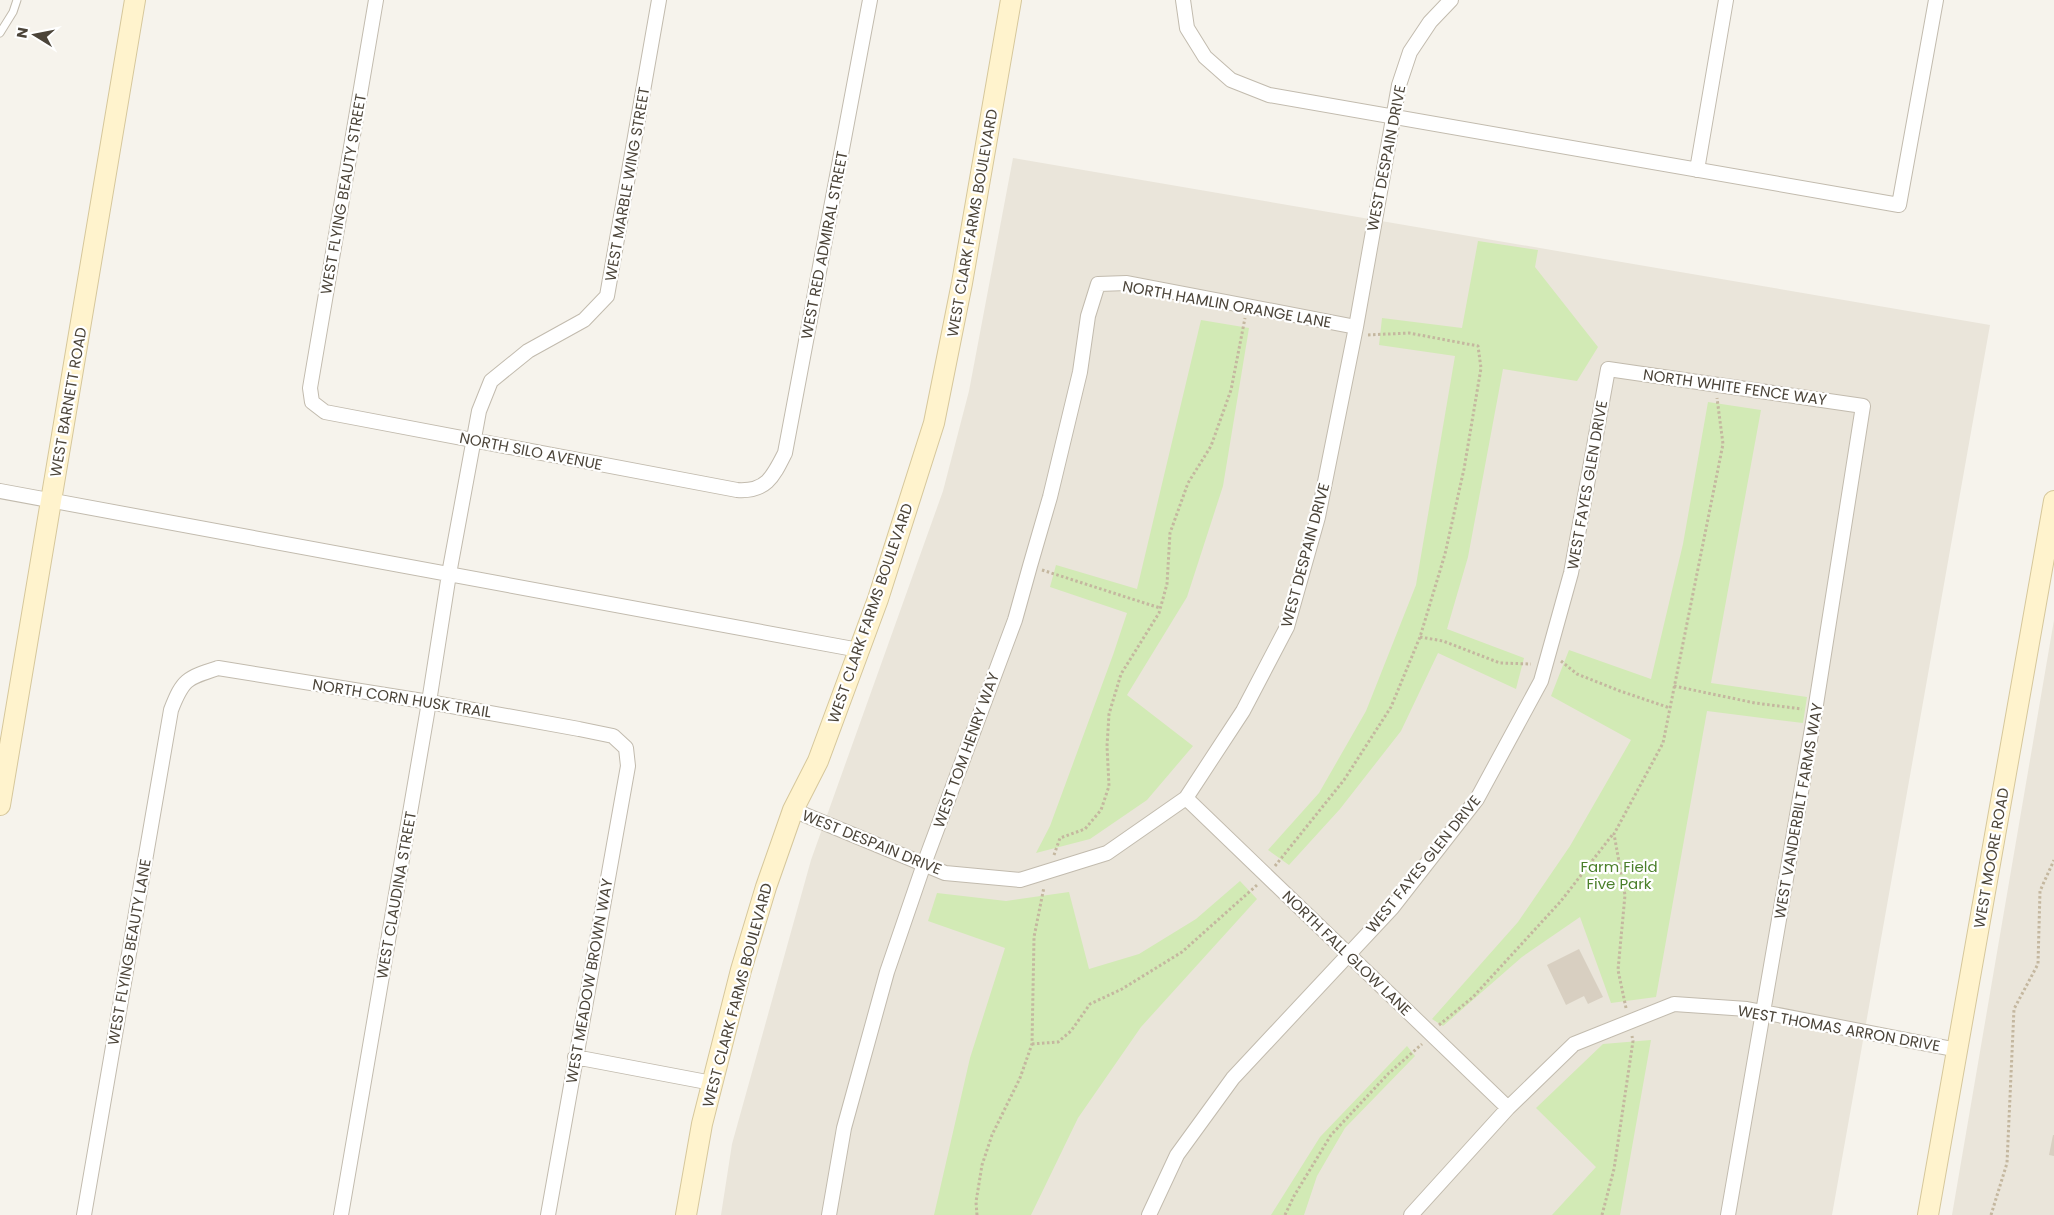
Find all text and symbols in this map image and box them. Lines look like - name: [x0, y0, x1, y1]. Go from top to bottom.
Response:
- north arrow: [10, 10, 60, 60]
- text: N: [11, 26, 33, 40]
- street label: WEST DESPAIN DRIVE: [1362, 83, 1410, 233]
- street label: WEST MARBLE WING STREET: [600, 85, 654, 283]
- street label: WEST FLYING BEAUTY STREET: [315, 92, 371, 296]
- street label: WEST CLARK FARMS BOULEVARD: [942, 107, 1002, 339]
- street label: WEST RED ADMIRAL STREET: [795, 149, 853, 341]
- street label: NORTH HAMLIN ORANGE LANE: [1121, 275, 1333, 333]
- street label: WEST BARNETT ROAD: [44, 325, 92, 479]
- street label: NORTH WHITE FENCE WAY: [1642, 364, 1828, 410]
- street label: WEST FAYES GLEN DRIVE: [1562, 399, 1612, 571]
- street label: NORTH SILO AVENUE: [458, 427, 604, 475]
- street label: WEST DESPAIN DRIVE: [1276, 480, 1334, 630]
- street label: WEST CLARK FARMS BOULEVARD: [822, 500, 918, 726]
- street label: WEST TOM HENRY WAY: [928, 669, 1004, 831]
- street label: NORTH CORN HUSK TRAIL: [311, 673, 493, 723]
- street label: WEST VANDERBILT FARMS WAY: [1769, 701, 1827, 921]
- street label: WEST MOORE ROAD: [1968, 786, 2014, 930]
- street label: WEST FAYES GLEN DRIVE: [1361, 791, 1485, 937]
- street label: WEST DESPAIN DRIVE: [799, 804, 945, 880]
- street label: WEST CLAUDINA STREET: [371, 809, 421, 981]
- park label: Farm Field Five Park: [1580, 856, 1658, 894]
- street label: WEST FLYING BEAUTY LANE: [102, 857, 156, 1047]
- street label: WEST MEADOW BROWN WAY: [561, 877, 617, 1085]
- street label: WEST CLARK FARMS BOULEVARD: [697, 881, 777, 1109]
- street label: NORTH FALL GLOW LANE: [1278, 886, 1416, 1020]
- street label: WEST THOMAS ARRON DRIVE: [1736, 1000, 1942, 1056]

